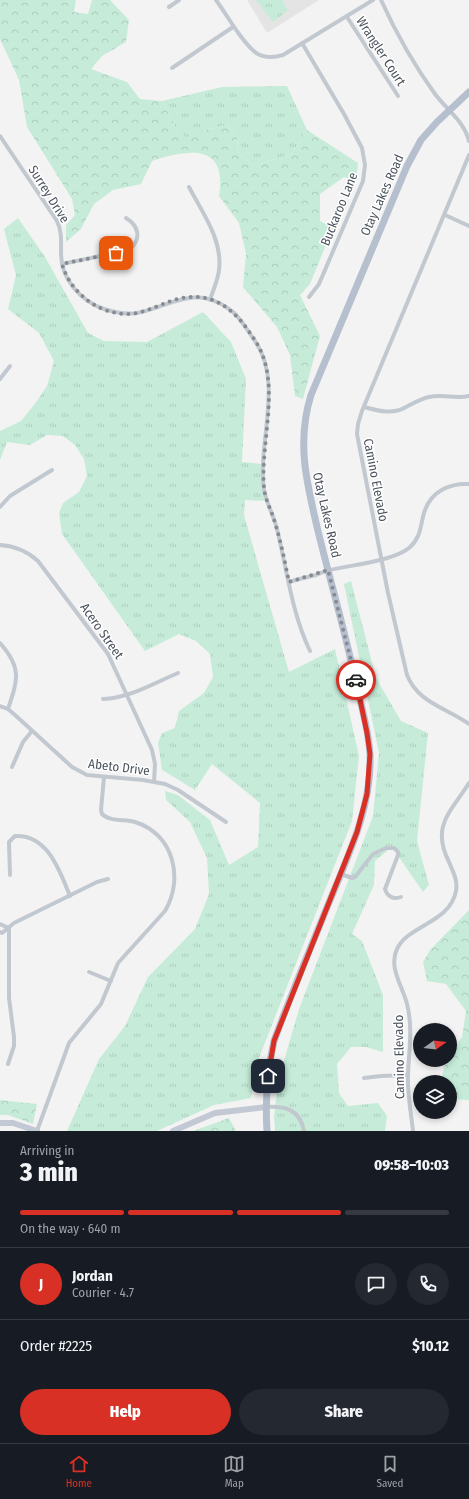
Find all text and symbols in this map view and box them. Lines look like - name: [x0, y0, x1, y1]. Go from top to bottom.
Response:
- street label: Wrangler Court: [353, 14, 409, 89]
- street label: Otay Lakes Road: [357, 152, 407, 238]
- street label: Surrey Drive: [25, 163, 73, 225]
- street label: Buckaroo Lane: [317, 170, 361, 248]
- pin: [99, 236, 133, 270]
- icon: bag: [105, 242, 127, 264]
- street label: Camino Elevado: [361, 437, 391, 523]
- street label: Otay Lakes Road: [310, 471, 344, 559]
- street label: Acero Street: [77, 600, 127, 662]
- courier: [336, 660, 376, 700]
- icon: car: [345, 669, 367, 691]
- street label: Abeto Drive: [87, 756, 151, 778]
- street label: Camino Elevado: [391, 1015, 407, 1099]
- north arrow: [413, 1023, 457, 1067]
- map controls: [413, 1023, 457, 1119]
- pin: [251, 1059, 285, 1093]
- icon: home: [257, 1065, 279, 1087]
- button: layers: [413, 1075, 457, 1119]
- text: Arriving in: [20, 1143, 74, 1158]
- text: 09:58–10:03: [374, 1156, 449, 1174]
- text: 3 min: [20, 1157, 78, 1188]
- text: On the way · 640 m: [20, 1221, 120, 1236]
- button: chat: [355, 1263, 397, 1305]
- button: phone: [407, 1263, 449, 1305]
- text: Jordan: [72, 1267, 113, 1285]
- text: J: [39, 1275, 43, 1293]
- text: Courier · 4.7: [72, 1285, 134, 1300]
- text: Order #2225: [20, 1337, 92, 1355]
- text: $10.12: [412, 1337, 449, 1355]
- button: Help: [20, 1389, 231, 1435]
- button: Share: [239, 1389, 449, 1435]
- tab: Home: [66, 1453, 92, 1490]
- tab: Map: [223, 1453, 245, 1490]
- tab: Saved: [376, 1453, 403, 1490]

